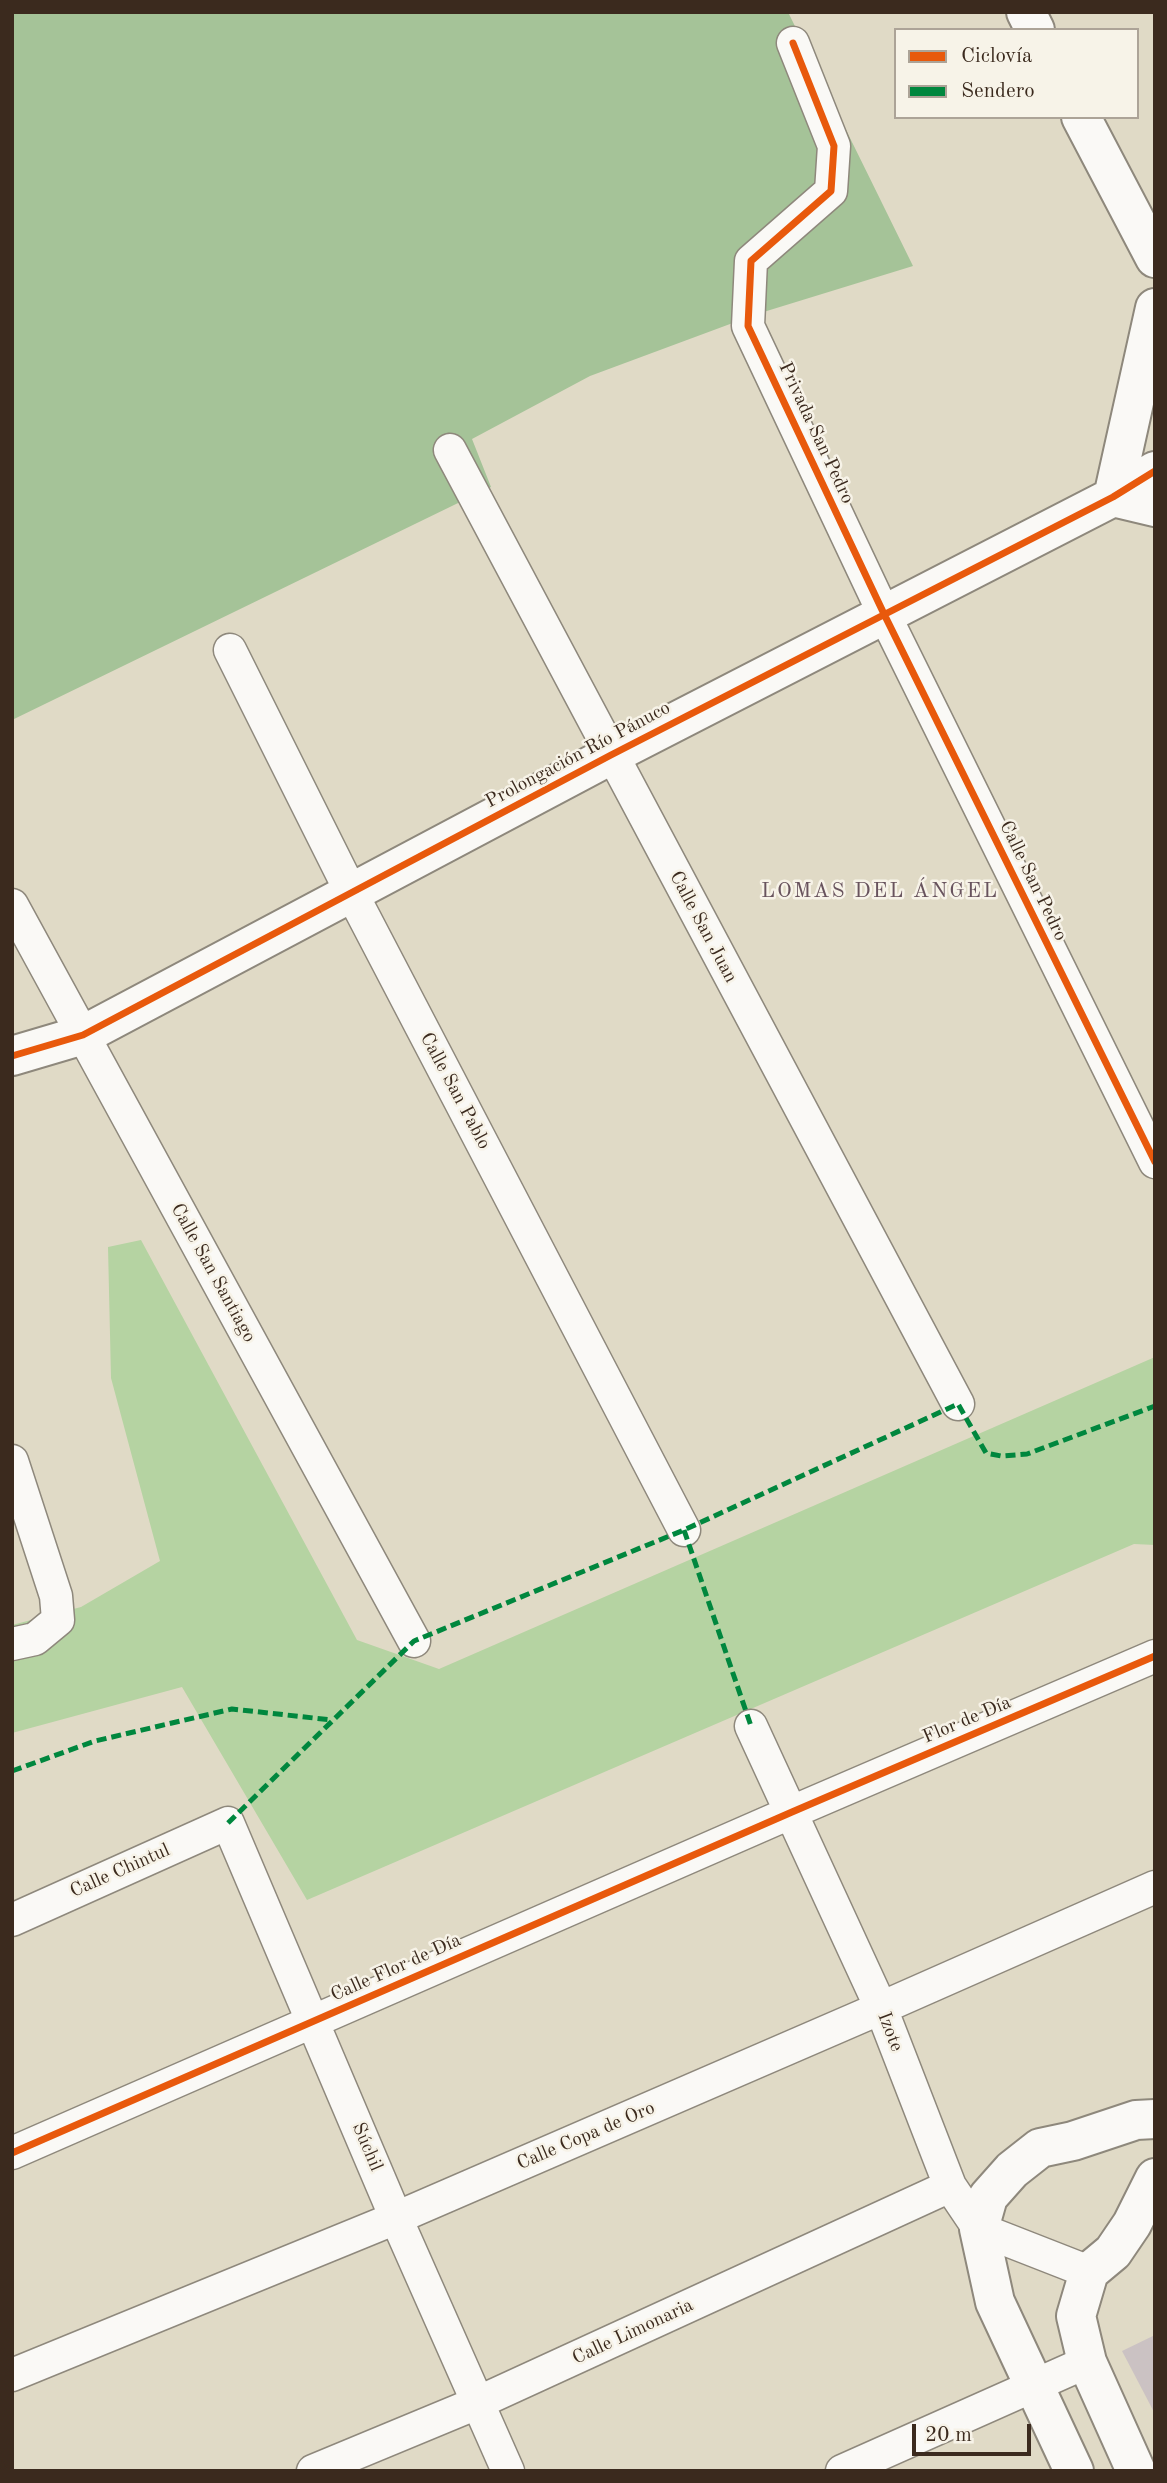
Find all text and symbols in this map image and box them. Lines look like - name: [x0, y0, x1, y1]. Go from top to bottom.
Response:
- legend: [894, 28, 1139, 119]
- text: Ciclovía: [961, 46, 1032, 67]
- text: Sendero: [961, 81, 1035, 102]
- street label: Privada San Pedro: [773, 358, 859, 508]
- street label: Prolongación Río Pánuco: [482, 697, 674, 813]
- street label: Calle San Pedro: [994, 817, 1072, 945]
- street label: Calle San Juan: [664, 867, 742, 987]
- district label: LOMAS DEL ÁNGEL: [763, 878, 997, 904]
- street label: Calle San Pablo: [415, 1029, 495, 1153]
- street label: Calle San Santiago: [165, 1199, 261, 1347]
- street label: Flor de Día: [919, 1691, 1015, 1749]
- street label: Calle Chintul: [67, 1839, 173, 1903]
- street label: Calle Flor de Día: [327, 1929, 465, 2007]
- street label: Izote: [872, 2009, 908, 2055]
- street label: Calle Copa de Oro: [514, 2097, 658, 2175]
- street label: Súchil: [347, 2119, 387, 2175]
- street label: Calle Limonaria: [569, 2294, 697, 2370]
- scale bar: [915, 2410, 1034, 2454]
- text: 20 m: [925, 2425, 972, 2446]

